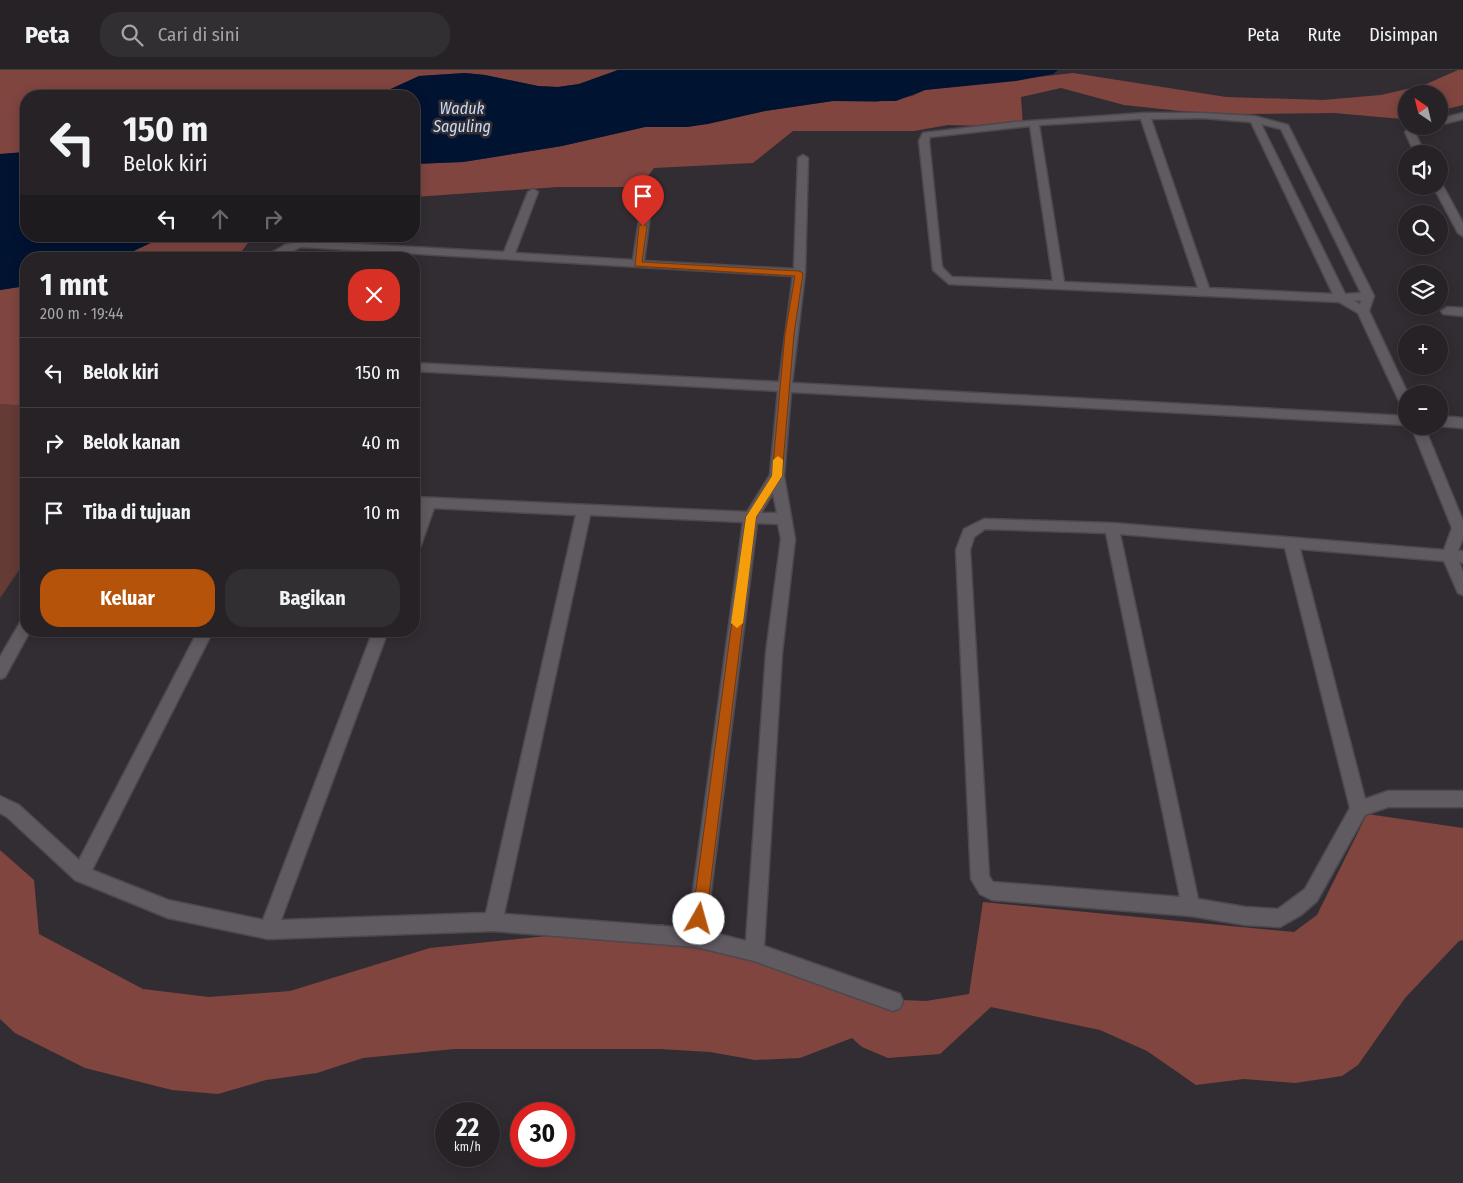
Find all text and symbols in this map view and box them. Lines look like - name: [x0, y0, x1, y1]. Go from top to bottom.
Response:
- search box: [100, 12, 450, 57]
- text: Peta: [25, 21, 70, 49]
- icon: search: [118, 21, 146, 49]
- text: Cari di sini: [158, 23, 239, 46]
- text: Peta: [1247, 24, 1279, 46]
- text: Rute: [1307, 24, 1341, 46]
- text: Disimpan: [1369, 24, 1438, 46]
- north arrow: [1398, 85, 1448, 135]
- map controls: [1398, 85, 1448, 435]
- water label: Waduk Saguling: [432, 99, 491, 136]
- text: 150 m: [123, 108, 208, 150]
- icon: left: [40, 110, 105, 175]
- button: sound: [1398, 145, 1448, 195]
- text: Belok kiri: [123, 150, 208, 177]
- pin: [622, 175, 664, 226]
- icon: arrive: [629, 182, 657, 210]
- icon: left: [153, 205, 181, 233]
- icon: ahead: [206, 205, 234, 233]
- icon: right: [259, 205, 287, 233]
- button: search: [1398, 205, 1448, 255]
- button: layers: [1398, 265, 1448, 315]
- text: 1 mnt: [40, 267, 108, 303]
- button: close: [348, 269, 400, 321]
- text: 200 m · 19:44: [40, 304, 124, 323]
- button: +: [1398, 325, 1448, 375]
- icon: left: [40, 359, 68, 387]
- text: Belok kiri: [83, 361, 159, 384]
- text: 150 m: [355, 361, 400, 384]
- button: −: [1398, 385, 1448, 435]
- icon: right: [40, 429, 68, 457]
- text: Belok kanan: [83, 431, 180, 454]
- text: 40 m: [362, 431, 400, 454]
- icon: arrive: [40, 499, 68, 527]
- text: Tiba di tujuan: [83, 501, 191, 524]
- text: 10 m: [364, 501, 400, 524]
- button: Keluar: [40, 569, 215, 627]
- button: Bagikan: [225, 569, 400, 627]
- position arrow: [672, 892, 724, 944]
- speed limit sign: 30: [510, 1102, 575, 1167]
- text: 22: [456, 1113, 479, 1143]
- text: km/h: [454, 1140, 481, 1154]

